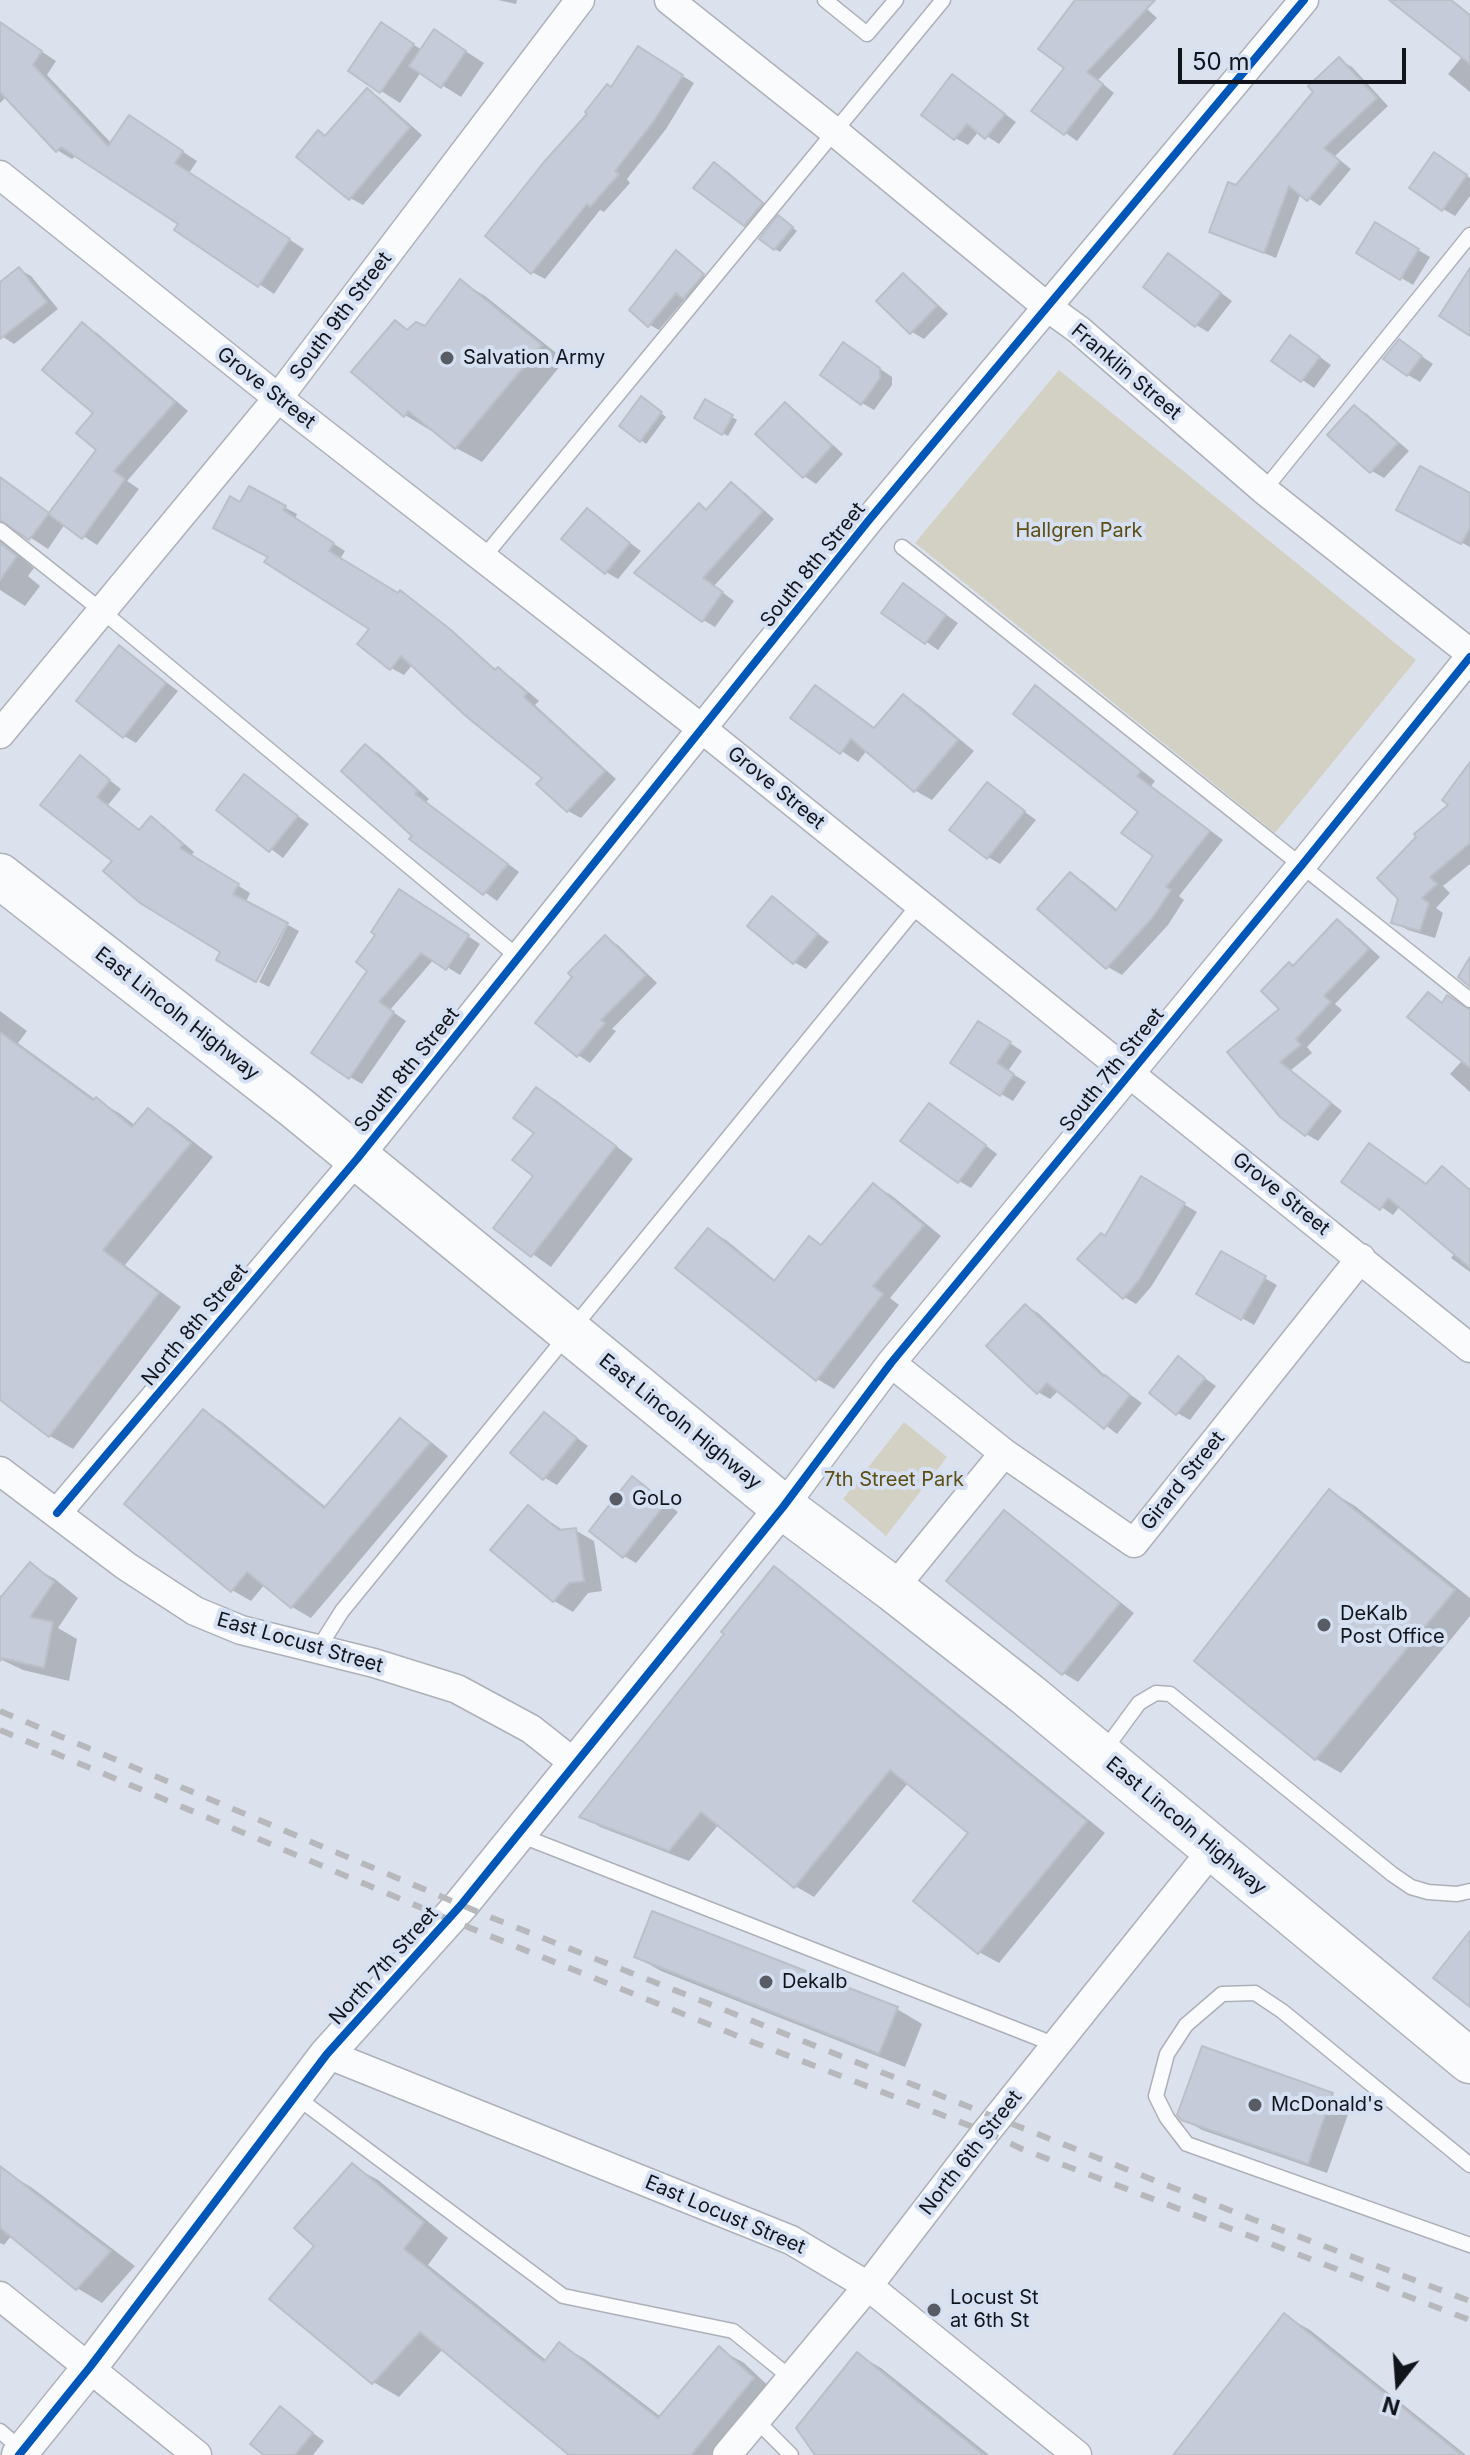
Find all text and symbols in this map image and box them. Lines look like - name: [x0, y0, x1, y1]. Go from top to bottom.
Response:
- scale bar: [1182, 32, 1410, 82]
- text: 50 m: [1192, 47, 1250, 76]
- street label: South 9th Street: [285, 247, 397, 385]
- street label: Franklin Street: [1066, 319, 1186, 425]
- street label: Grove Street: [212, 342, 320, 434]
- place label: Salvation Army: [463, 346, 605, 370]
- marker: Salvation Army: [438, 349, 456, 367]
- street label: South 8th Street: [755, 498, 871, 632]
- park label: Hallgren Park: [1015, 519, 1143, 543]
- street label: Grove Street: [722, 741, 830, 835]
- street label: East Lincoln Highway: [90, 942, 264, 1086]
- street label: South 8th Street: [349, 1003, 465, 1137]
- street label: South 7th Street: [1055, 1003, 1169, 1137]
- street label: Grove Street: [1227, 1147, 1335, 1241]
- street label: North 8th Street: [137, 1259, 253, 1391]
- street label: East Lincoln Highway: [594, 1349, 766, 1495]
- street label: Girard Street: [1136, 1427, 1230, 1535]
- park label: 7th Street Park: [824, 1468, 964, 1492]
- place label: GoLo: [632, 1487, 682, 1511]
- marker: GoLo: [607, 1490, 625, 1508]
- place label: DeKalb Post Office: [1340, 1602, 1445, 1649]
- street label: East Locust Street: [214, 1608, 386, 1678]
- marker: DeKalb Post Office: [1315, 1616, 1333, 1634]
- street label: East Lincoln Highway: [1101, 1752, 1271, 1900]
- street label: North 7th Street: [325, 1902, 443, 2030]
- place label: Dekalb: [782, 1970, 847, 1994]
- marker: Dekalb: [757, 1973, 775, 1991]
- street label: North 6th Street: [915, 2086, 1027, 2220]
- place label: McDonald's: [1271, 2093, 1384, 2117]
- marker: McDonald's: [1246, 2096, 1264, 2114]
- street label: East Locust Street: [641, 2170, 809, 2260]
- place label: Locust St at 6th St: [950, 2286, 1039, 2333]
- marker: Locust St at 6th St: [925, 2301, 943, 2319]
- north arrow: [1358, 2343, 1438, 2423]
- text: N: [1379, 2391, 1403, 2421]

